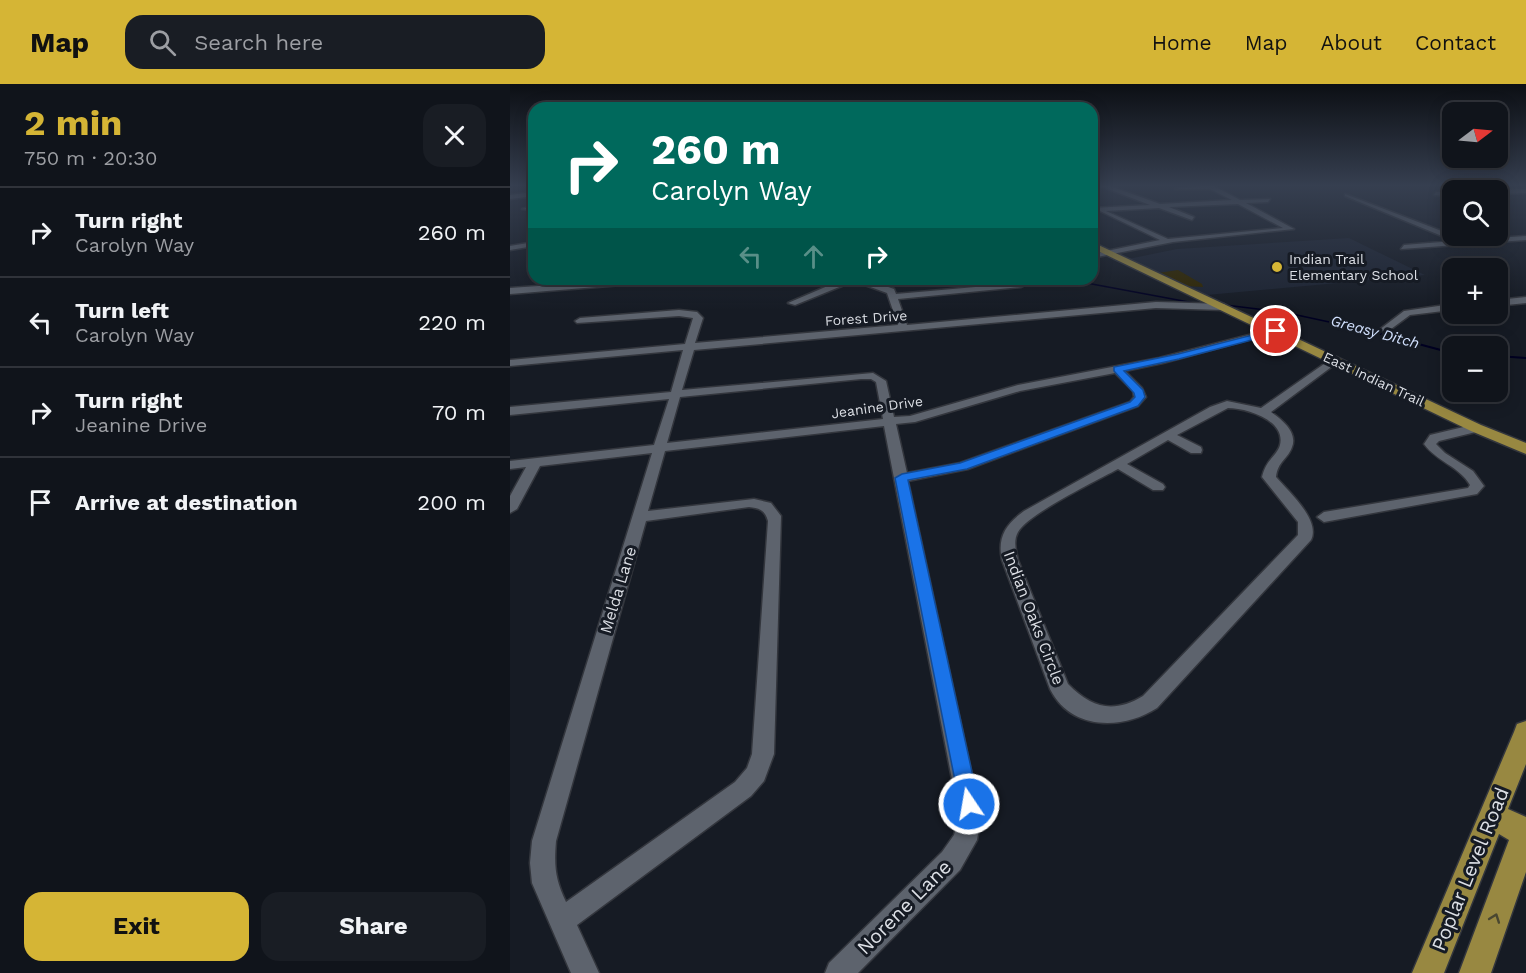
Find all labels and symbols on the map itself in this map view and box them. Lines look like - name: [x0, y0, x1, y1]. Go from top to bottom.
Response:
- north arrow: [1442, 102, 1508, 168]
- place label: Indian Trail Elementary School: [1289, 251, 1419, 283]
- marker: Indian Trail Elementary School: [1270, 260, 1284, 274]
- pin: [1250, 305, 1301, 356]
- street label: Forest Drive: [824, 307, 908, 329]
- water label: Greasy Ditch: [1329, 312, 1421, 352]
- street label: East Indian Trail: [1321, 348, 1428, 410]
- street label: Jeanine Drive: [830, 393, 924, 421]
- street label: Melda Lane: [596, 544, 640, 636]
- street label: Indian Oaks Circle: [1000, 548, 1068, 688]
- position arrow: [937, 772, 1001, 836]
- street label: Poplar Level Road: [1426, 784, 1514, 954]
- street label: Norene Lane: [852, 855, 956, 959]
- one-way arrow: [1488, 913, 1500, 924]

